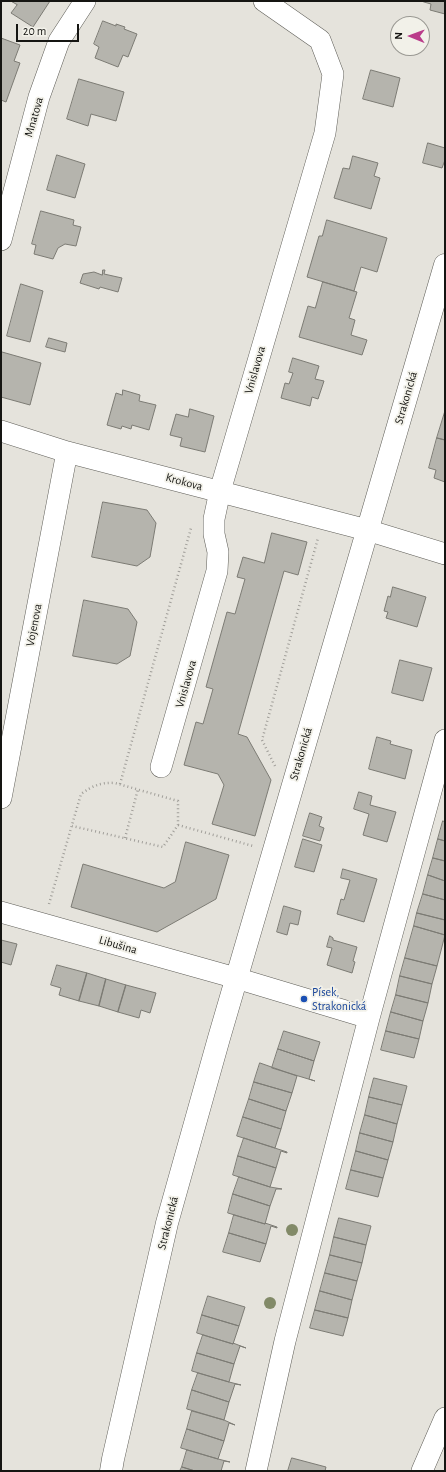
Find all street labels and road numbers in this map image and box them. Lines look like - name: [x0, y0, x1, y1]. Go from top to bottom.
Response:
- street label: Mnatova: [21, 95, 47, 139]
- street label: Vnislavova: [241, 344, 269, 396]
- street label: Strakonická: [392, 370, 420, 426]
- street label: Krokova: [164, 470, 204, 494]
- street label: Vojenova: [23, 602, 45, 648]
- street label: Vnislavova: [172, 658, 200, 710]
- street label: Strakonická: [287, 726, 315, 782]
- street label: Libušina: [97, 933, 139, 957]
- street label: Strakonická: [154, 1195, 182, 1251]

